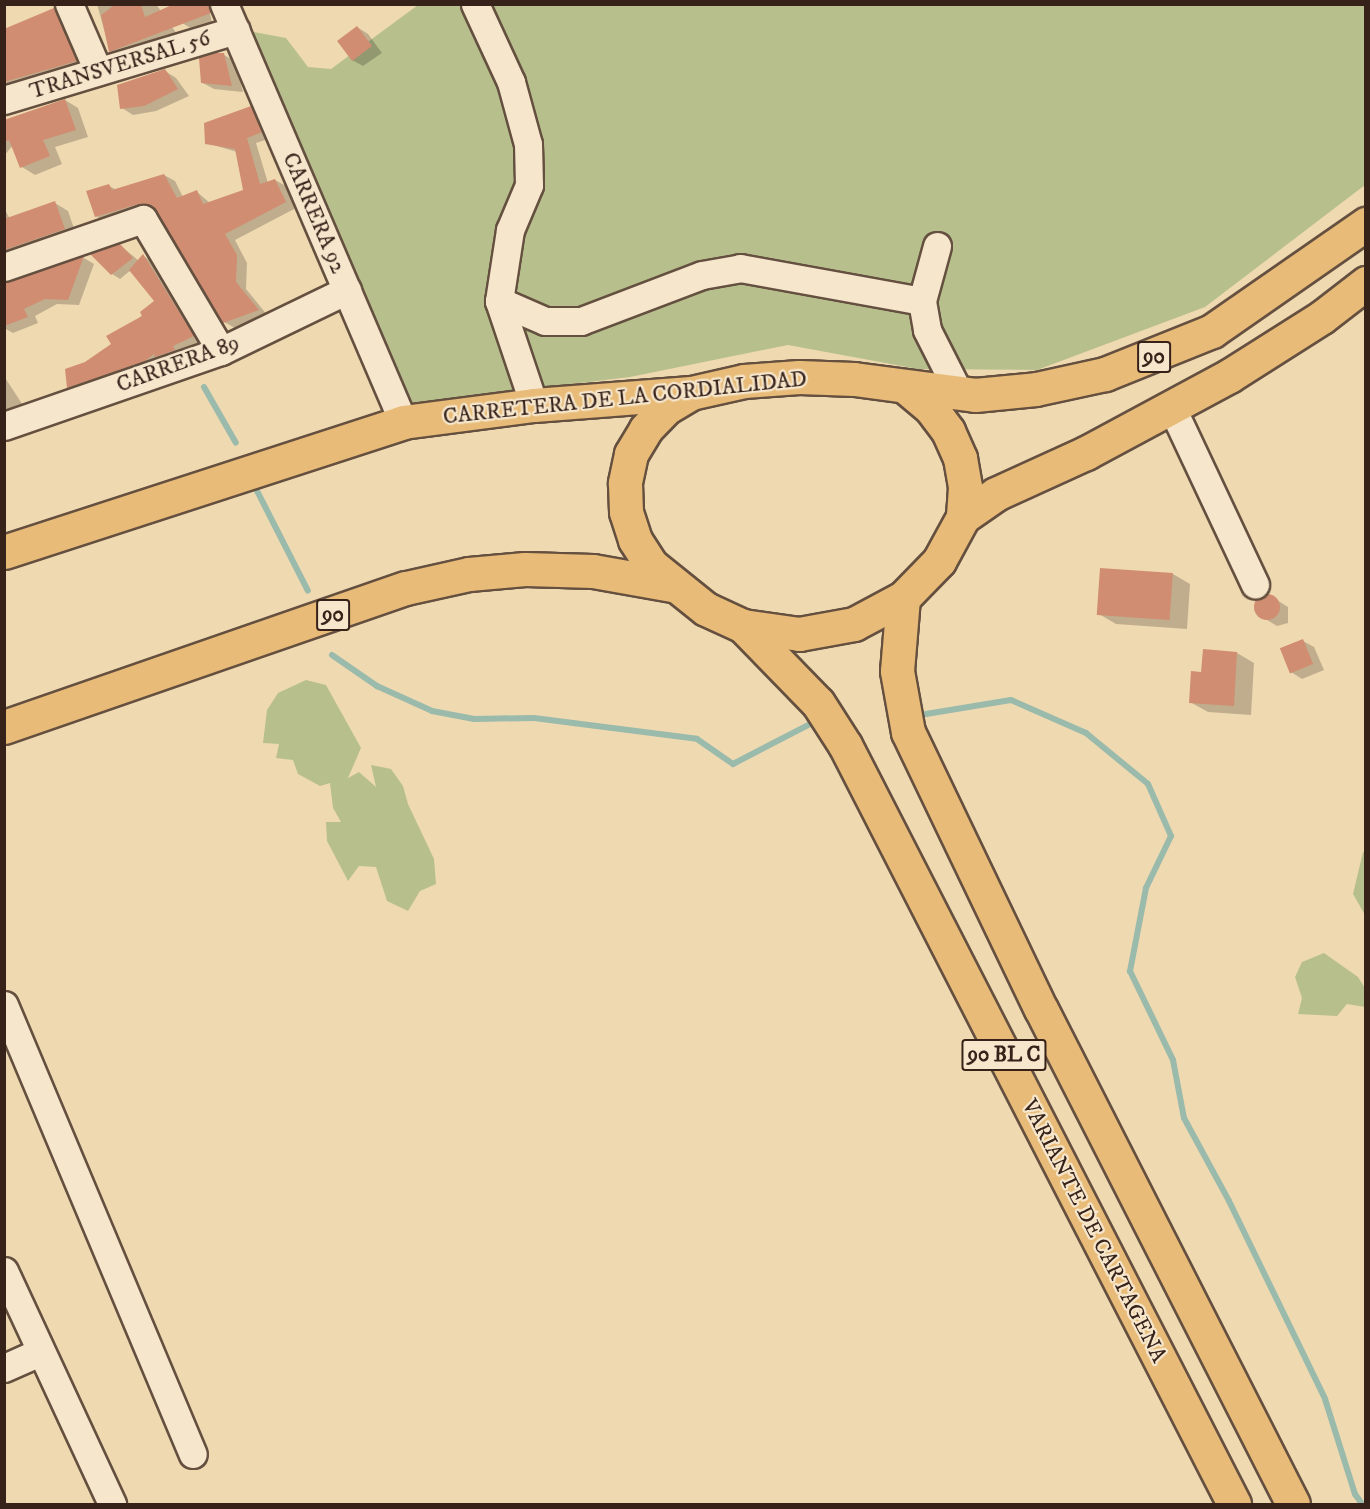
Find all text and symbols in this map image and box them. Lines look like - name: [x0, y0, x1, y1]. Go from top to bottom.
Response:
- street label: TRANSVERSAL 56: [27, 25, 213, 105]
- street label: CARRERA 92: [277, 149, 351, 277]
- street label: CARRERA 89: [113, 330, 243, 398]
- road number: 90: [1136, 339, 1172, 375]
- street label: CARRETERA DE LA CORDIALIDAD: [442, 366, 808, 430]
- road number: 90: [315, 597, 351, 633]
- road number: 90 BL C: [960, 1037, 1048, 1073]
- street label: VARIANTE DE CARTAGENA: [1016, 1095, 1172, 1367]

